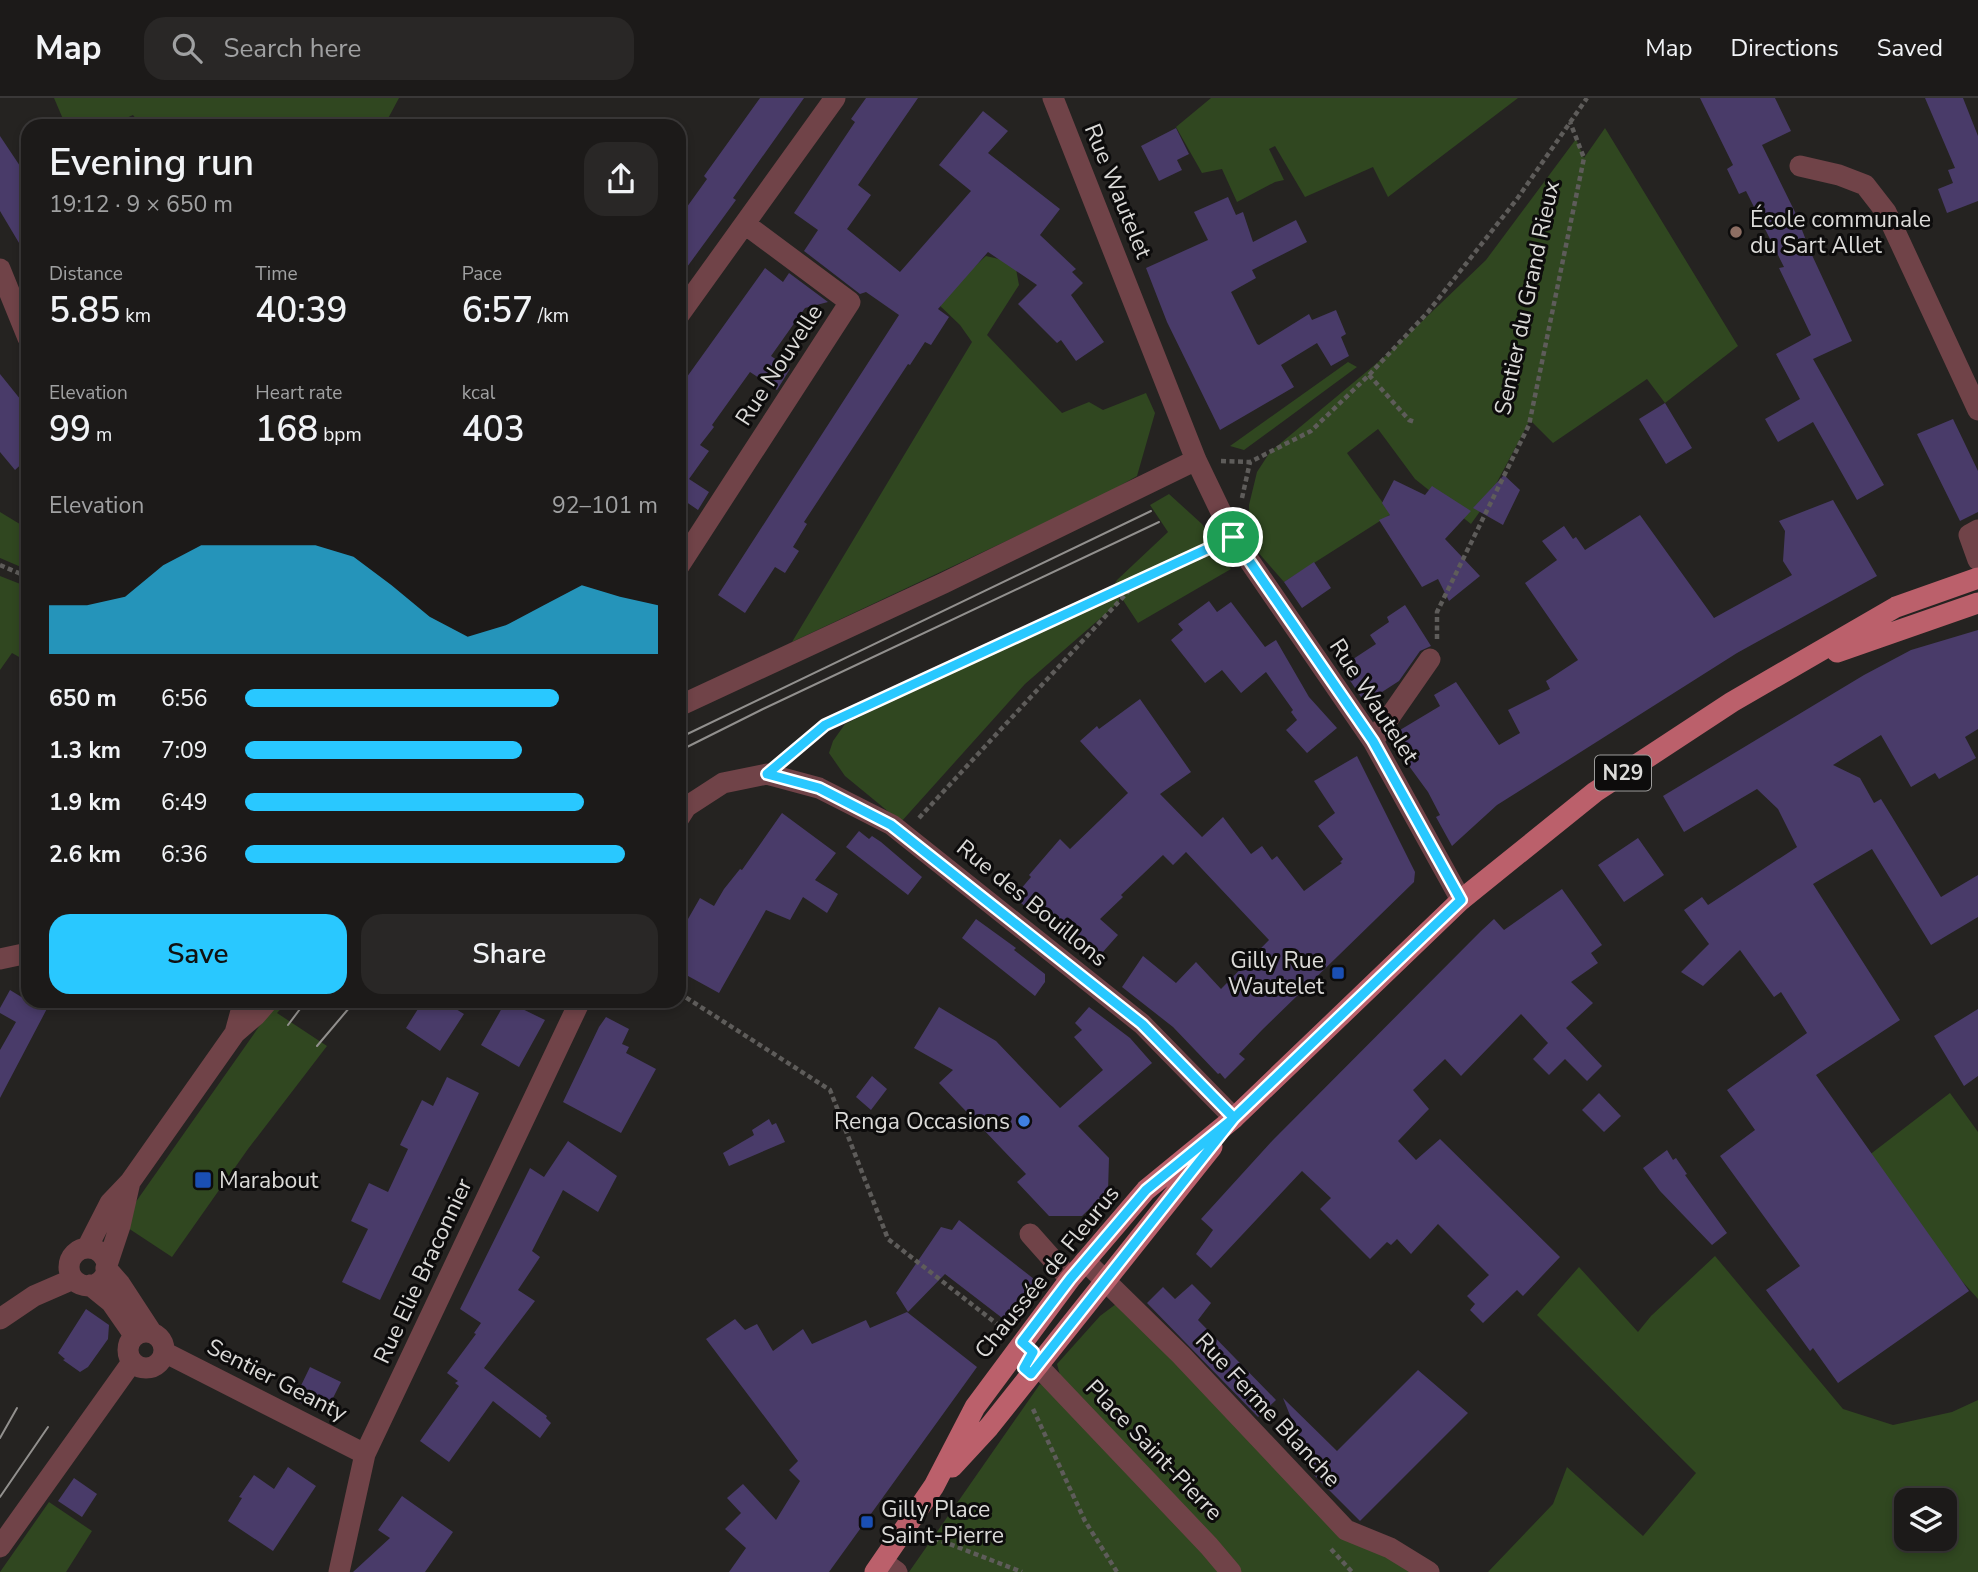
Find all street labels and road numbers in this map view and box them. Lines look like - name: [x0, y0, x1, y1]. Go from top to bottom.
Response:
- street label: Rue Wautelet: [1077, 119, 1159, 264]
- street label: Sentier du Grand Rieux: [1487, 178, 1567, 418]
- street label: Rue Nouvelle: [728, 298, 830, 432]
- street label: Rue Wautelet: [1322, 633, 1426, 770]
- road number: N29: [1595, 756, 1651, 790]
- street label: Rue des Bouillons: [950, 832, 1114, 974]
- street label: Rue Elie Braconnier: [366, 1173, 480, 1369]
- street label: Chaussée de Fleurus: [968, 1179, 1126, 1365]
- street label: Rue Ferme Blanche: [1188, 1326, 1348, 1494]
- street label: Sentier Geanty: [202, 1331, 353, 1429]
- street label: Place Saint-Pierre: [1079, 1373, 1229, 1527]

